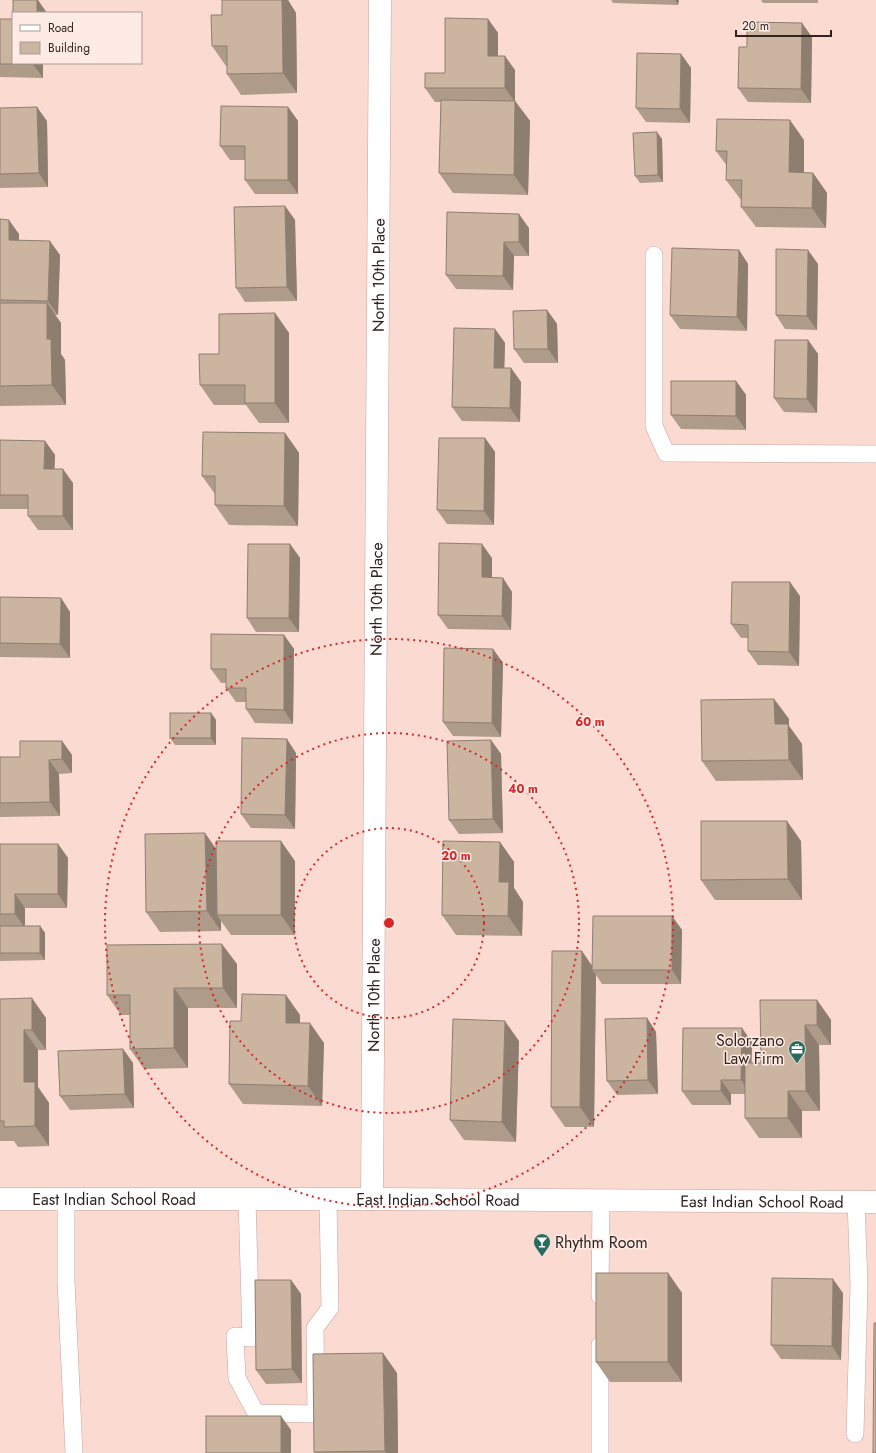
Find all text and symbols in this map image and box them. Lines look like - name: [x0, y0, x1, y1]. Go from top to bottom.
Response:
- legend: [12, 12, 142, 64]
- scale bar: [736, 12, 831, 38]
- text: 20 m: [742, 17, 769, 35]
- text: Road: [48, 19, 74, 37]
- text: Building: [48, 39, 90, 57]
- street label: North 10th Place: [366, 218, 390, 332]
- street label: North 10th Place: [364, 542, 388, 656]
- text: 60 m: [575, 713, 605, 731]
- text: 40 m: [508, 780, 538, 798]
- text: 20 m: [441, 847, 471, 865]
- centre of rings: [382, 916, 396, 930]
- street label: North 10th Place: [361, 938, 385, 1052]
- place label: Solorzano Law Firm: [716, 1029, 784, 1070]
- office icon: Solorzano Law Firm: [787, 1039, 807, 1064]
- street label: East Indian School Road: [32, 1188, 196, 1211]
- street label: East Indian School Road: [356, 1188, 520, 1211]
- street label: East Indian School Road: [680, 1189, 844, 1213]
- place label: Rhythm Room: [555, 1231, 648, 1254]
- bar icon: Rhythm Room: [532, 1232, 552, 1257]

